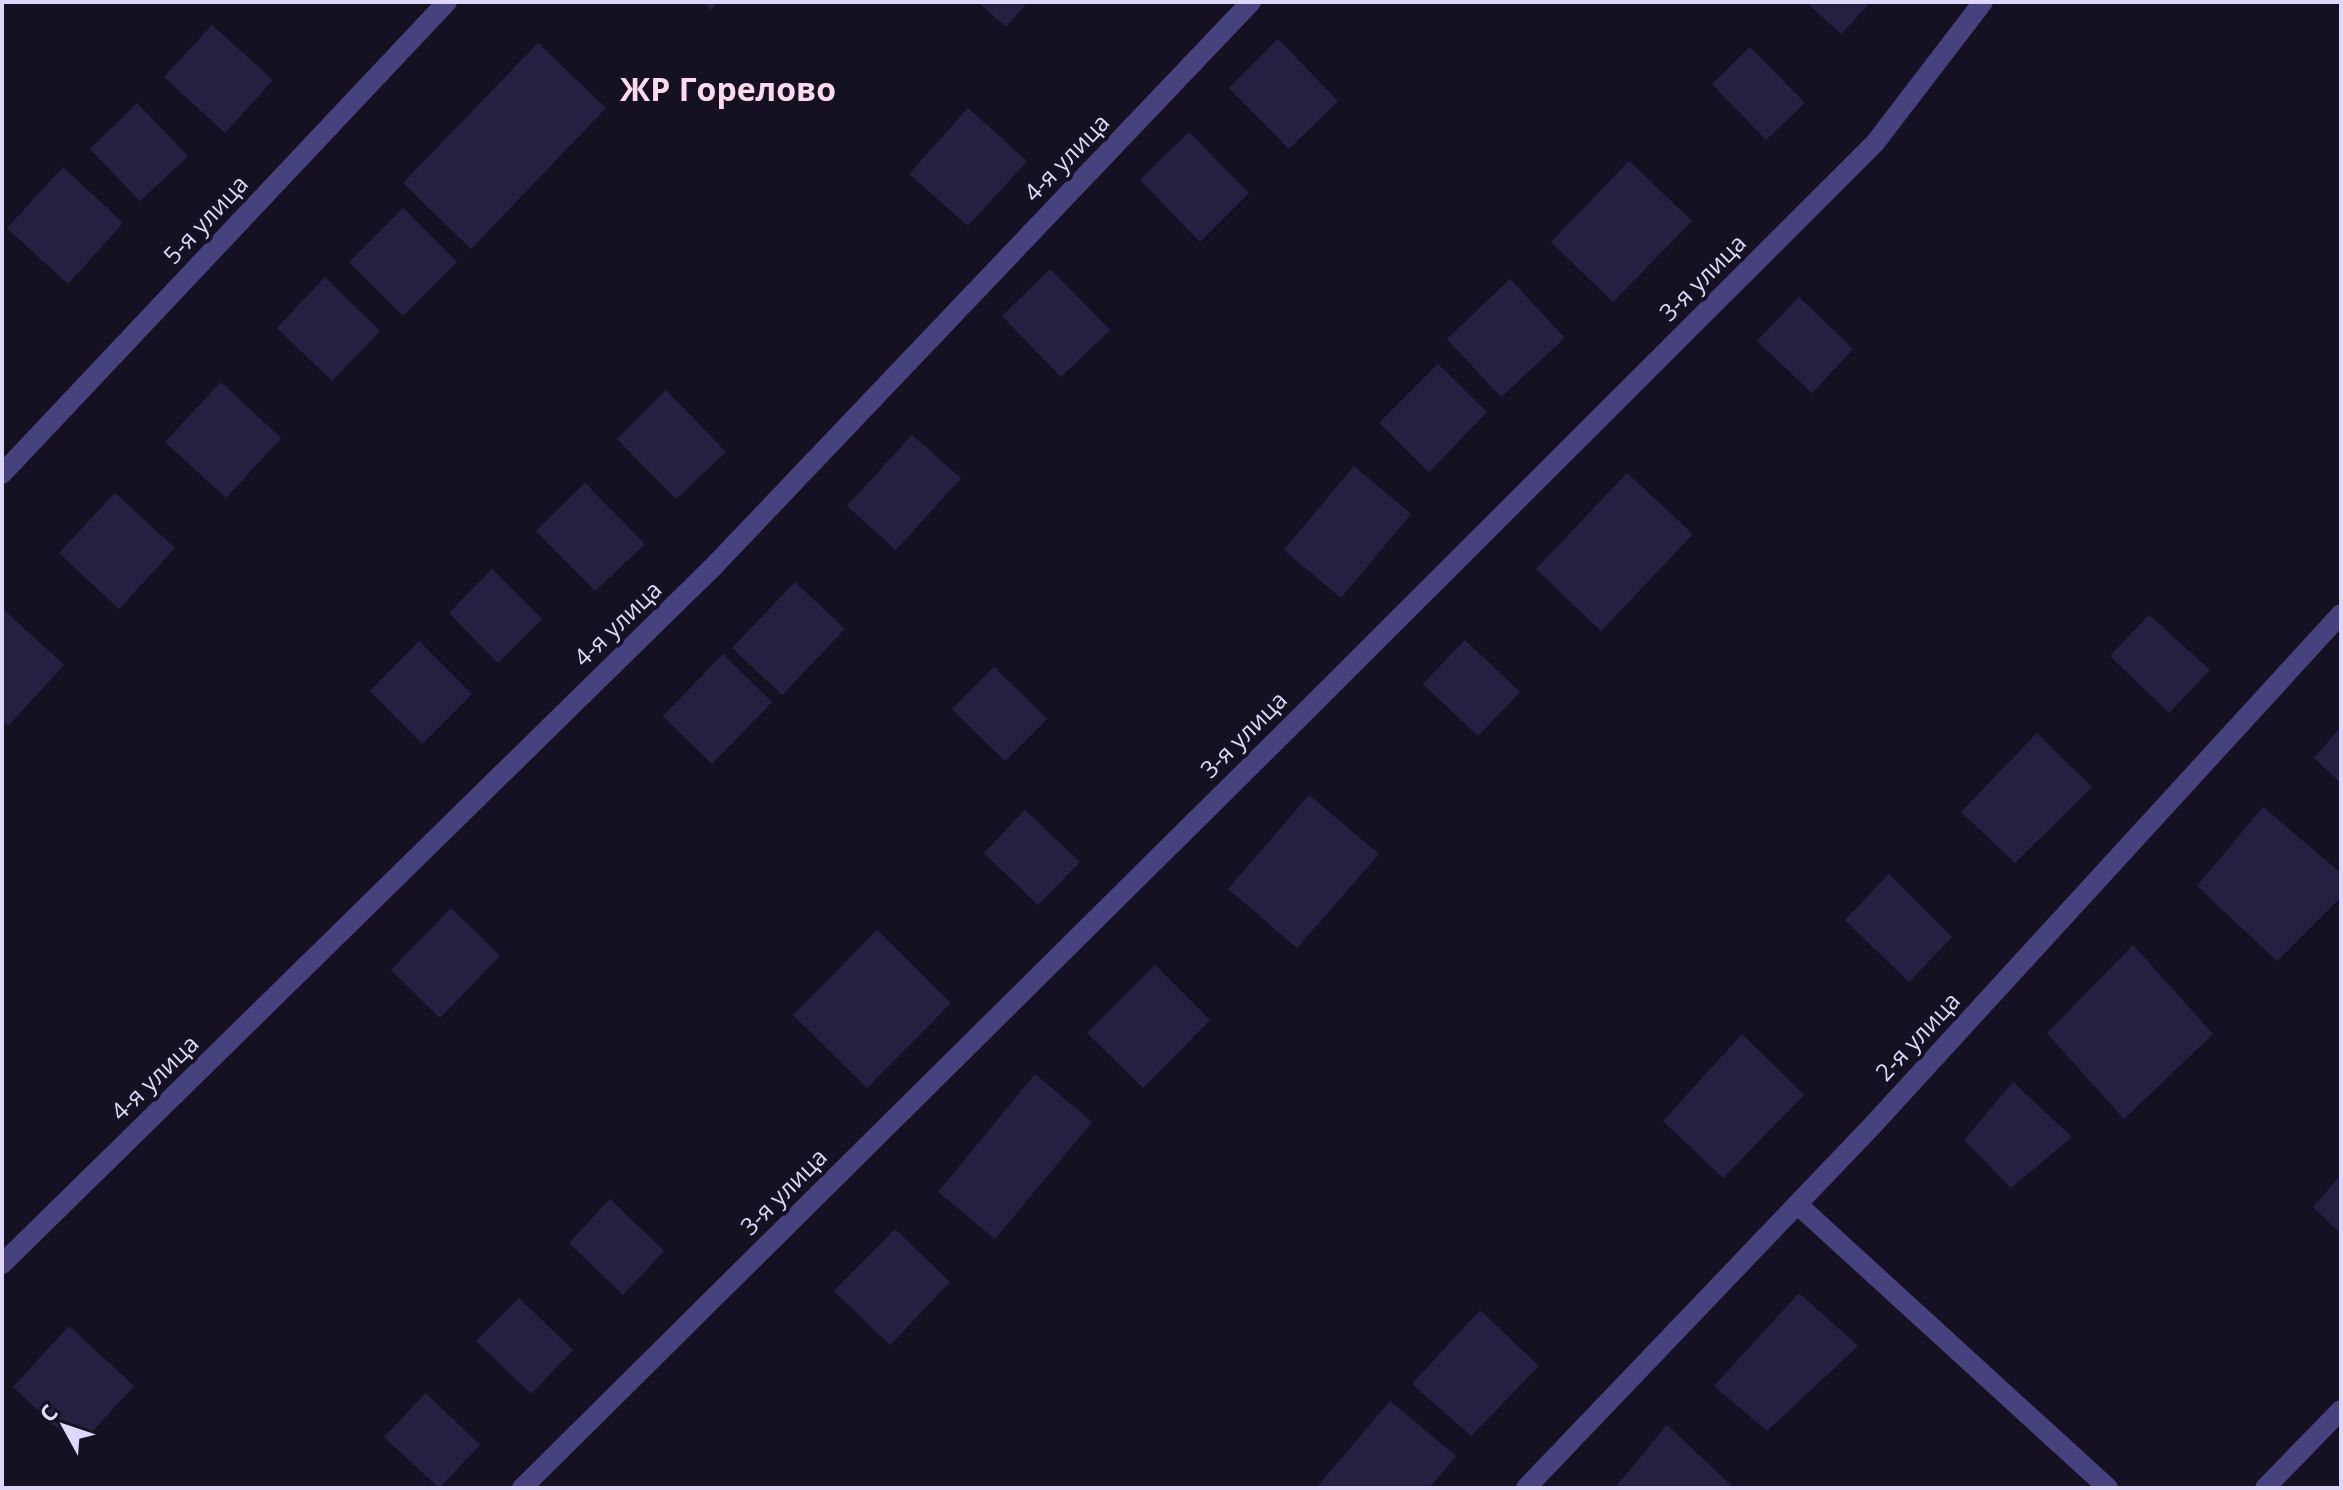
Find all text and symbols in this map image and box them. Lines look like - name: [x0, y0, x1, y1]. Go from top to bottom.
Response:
- district label: ЖР Горелово: [620, 67, 836, 110]
- street label: 4-я улица: [1016, 106, 1116, 208]
- street label: 5-я улица: [155, 167, 255, 271]
- street label: 3-я улица: [1651, 226, 1753, 328]
- street label: 4-я улица: [566, 573, 668, 673]
- street label: 3-я улица: [1192, 683, 1294, 785]
- street label: 2-я улица: [1867, 984, 1967, 1088]
- street label: 4-я улица: [103, 1027, 205, 1127]
- street label: 3-я улица: [732, 1140, 834, 1242]
- north arrow: [24, 1386, 104, 1466]
- text: С: [32, 1397, 64, 1428]

